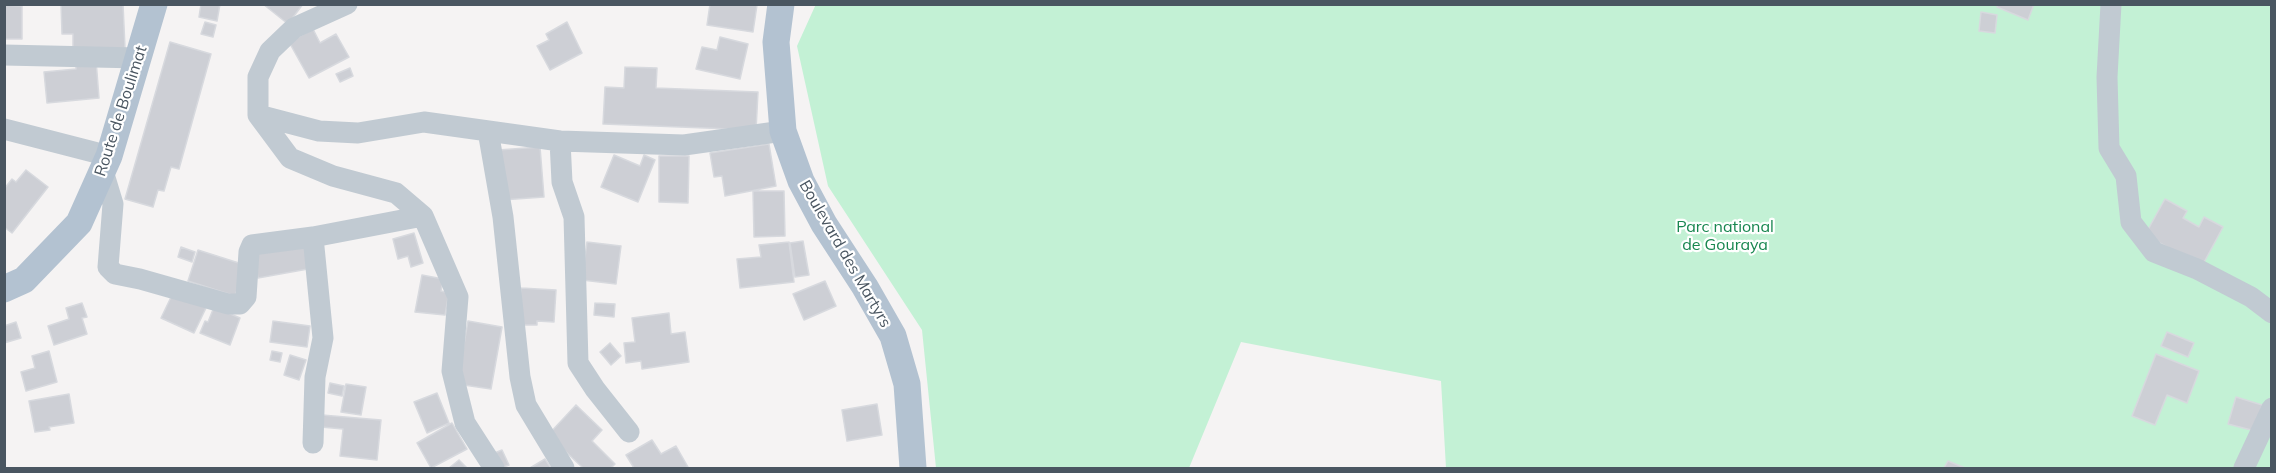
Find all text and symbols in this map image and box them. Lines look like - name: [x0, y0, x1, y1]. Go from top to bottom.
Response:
- street label: Route de Boulimat: [91, 43, 151, 179]
- street label: Boulevard des Martyrs: [795, 177, 895, 331]
- park label: Parc national de Gouraya: [1676, 217, 1774, 255]

